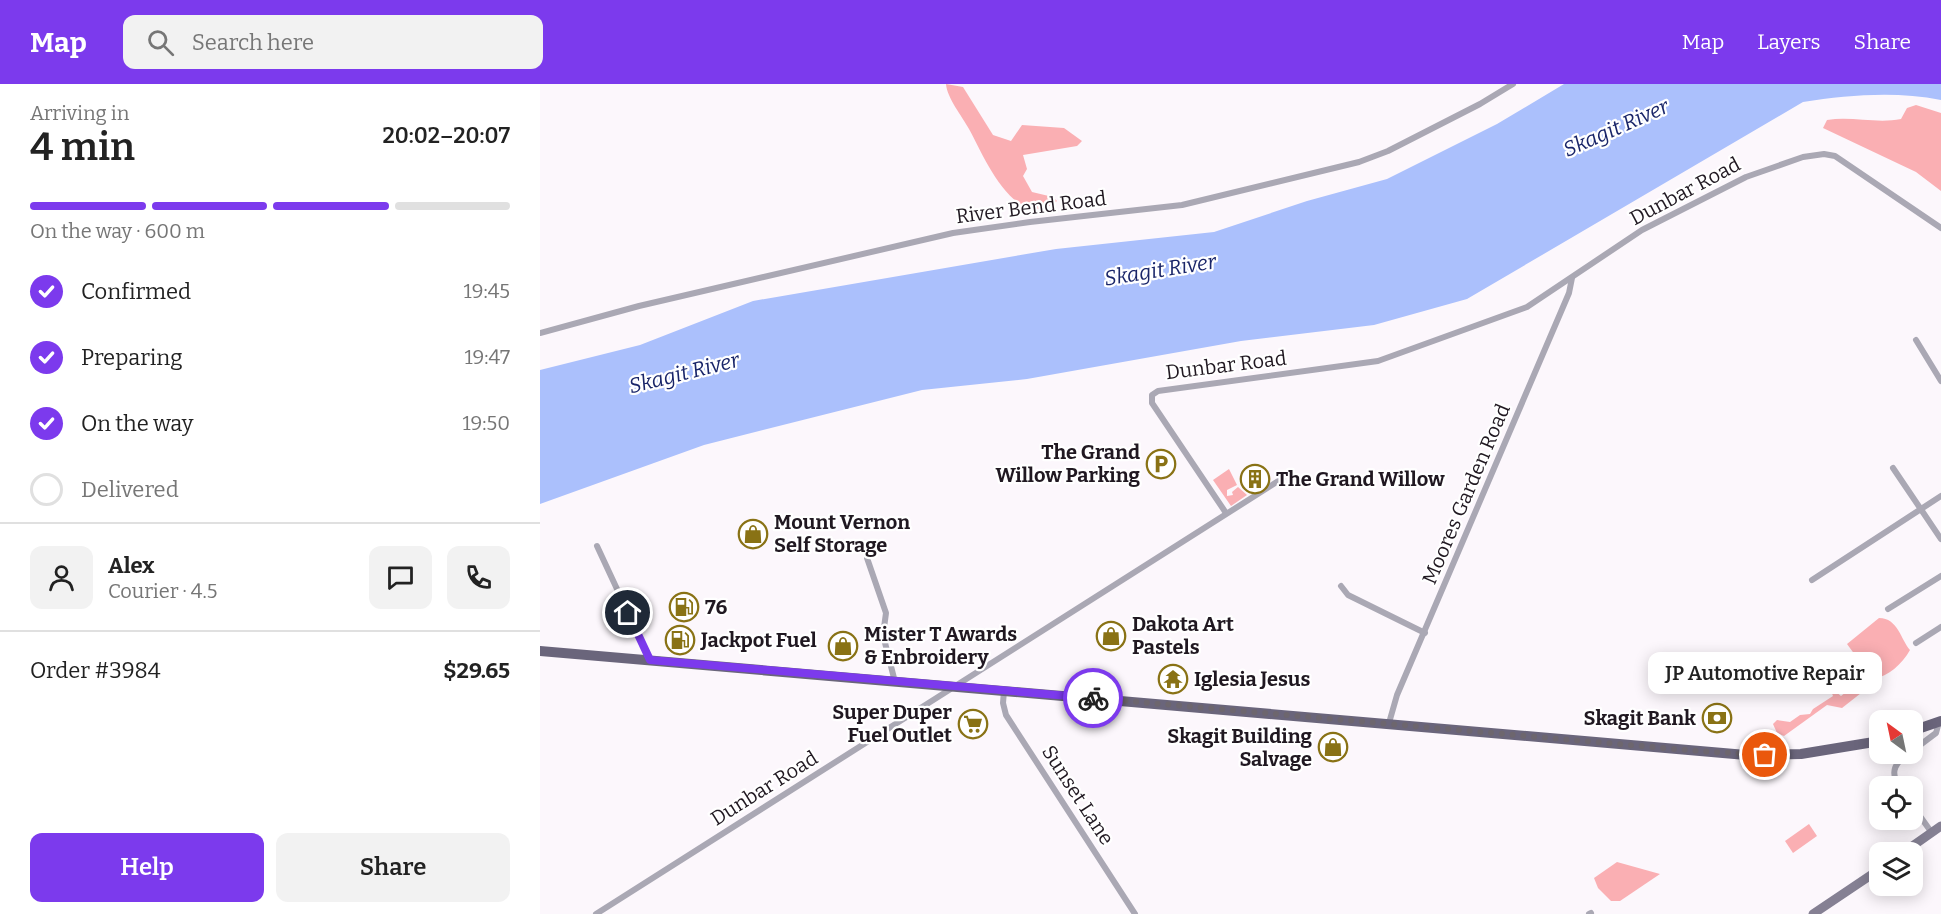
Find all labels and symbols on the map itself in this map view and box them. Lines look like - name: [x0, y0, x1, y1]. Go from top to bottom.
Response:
- water label: Skagit River: [1559, 93, 1674, 163]
- street label: Dunbar Road: [1626, 152, 1744, 230]
- street label: River Bend Road: [954, 186, 1108, 228]
- water label: Skagit River: [1102, 248, 1219, 292]
- water label: Skagit River: [626, 346, 743, 399]
- street label: Dunbar Road: [1164, 346, 1288, 384]
- street label: Moores Garden Road: [1417, 400, 1515, 588]
- place label: The Grand Willow Parking: [996, 440, 1141, 487]
- parking icon: The Grand Willow Parking: [1145, 448, 1177, 480]
- building icon: The Grand Willow: [1239, 463, 1271, 495]
- place label: The Grand Willow: [1276, 467, 1445, 491]
- place label: Mount Vernon Self Storage: [774, 510, 910, 557]
- shop icon: Mount Vernon Self Storage: [737, 518, 769, 550]
- pin: [602, 587, 653, 638]
- fuel station icon: 76: [668, 591, 700, 623]
- place label: 76: [705, 595, 728, 619]
- place label: Dakota Art Pastels: [1132, 612, 1234, 659]
- shop icon: Dakota Art Pastels: [1095, 620, 1127, 652]
- place label: Mister T Awards & Enbroidery: [864, 622, 1017, 669]
- fuel station icon: Jackpot Fuel: [664, 624, 696, 656]
- place label: Jackpot Fuel: [700, 628, 817, 652]
- shop icon: Mister T Awards & Enbroidery: [827, 630, 859, 662]
- callout: JP Automotive Repair: [1648, 653, 1882, 695]
- temple icon: Iglesia Jesus: [1157, 663, 1189, 695]
- place label: Iglesia Jesus: [1194, 667, 1310, 691]
- courier: [1063, 668, 1123, 728]
- place label: Super Duper Fuel Outlet: [832, 700, 953, 747]
- bank icon: Skagit Bank: [1701, 702, 1733, 734]
- place label: Skagit Bank: [1583, 706, 1696, 730]
- supermarket icon: Super Duper Fuel Outlet: [957, 708, 989, 740]
- north arrow: [1869, 710, 1923, 764]
- place label: Skagit Building Salvage: [1167, 724, 1313, 771]
- pin: [1739, 729, 1790, 780]
- shop icon: Skagit Building Salvage: [1317, 731, 1349, 763]
- street label: Sunset Lane: [1037, 741, 1119, 849]
- street label: Dunbar Road: [706, 746, 822, 830]

